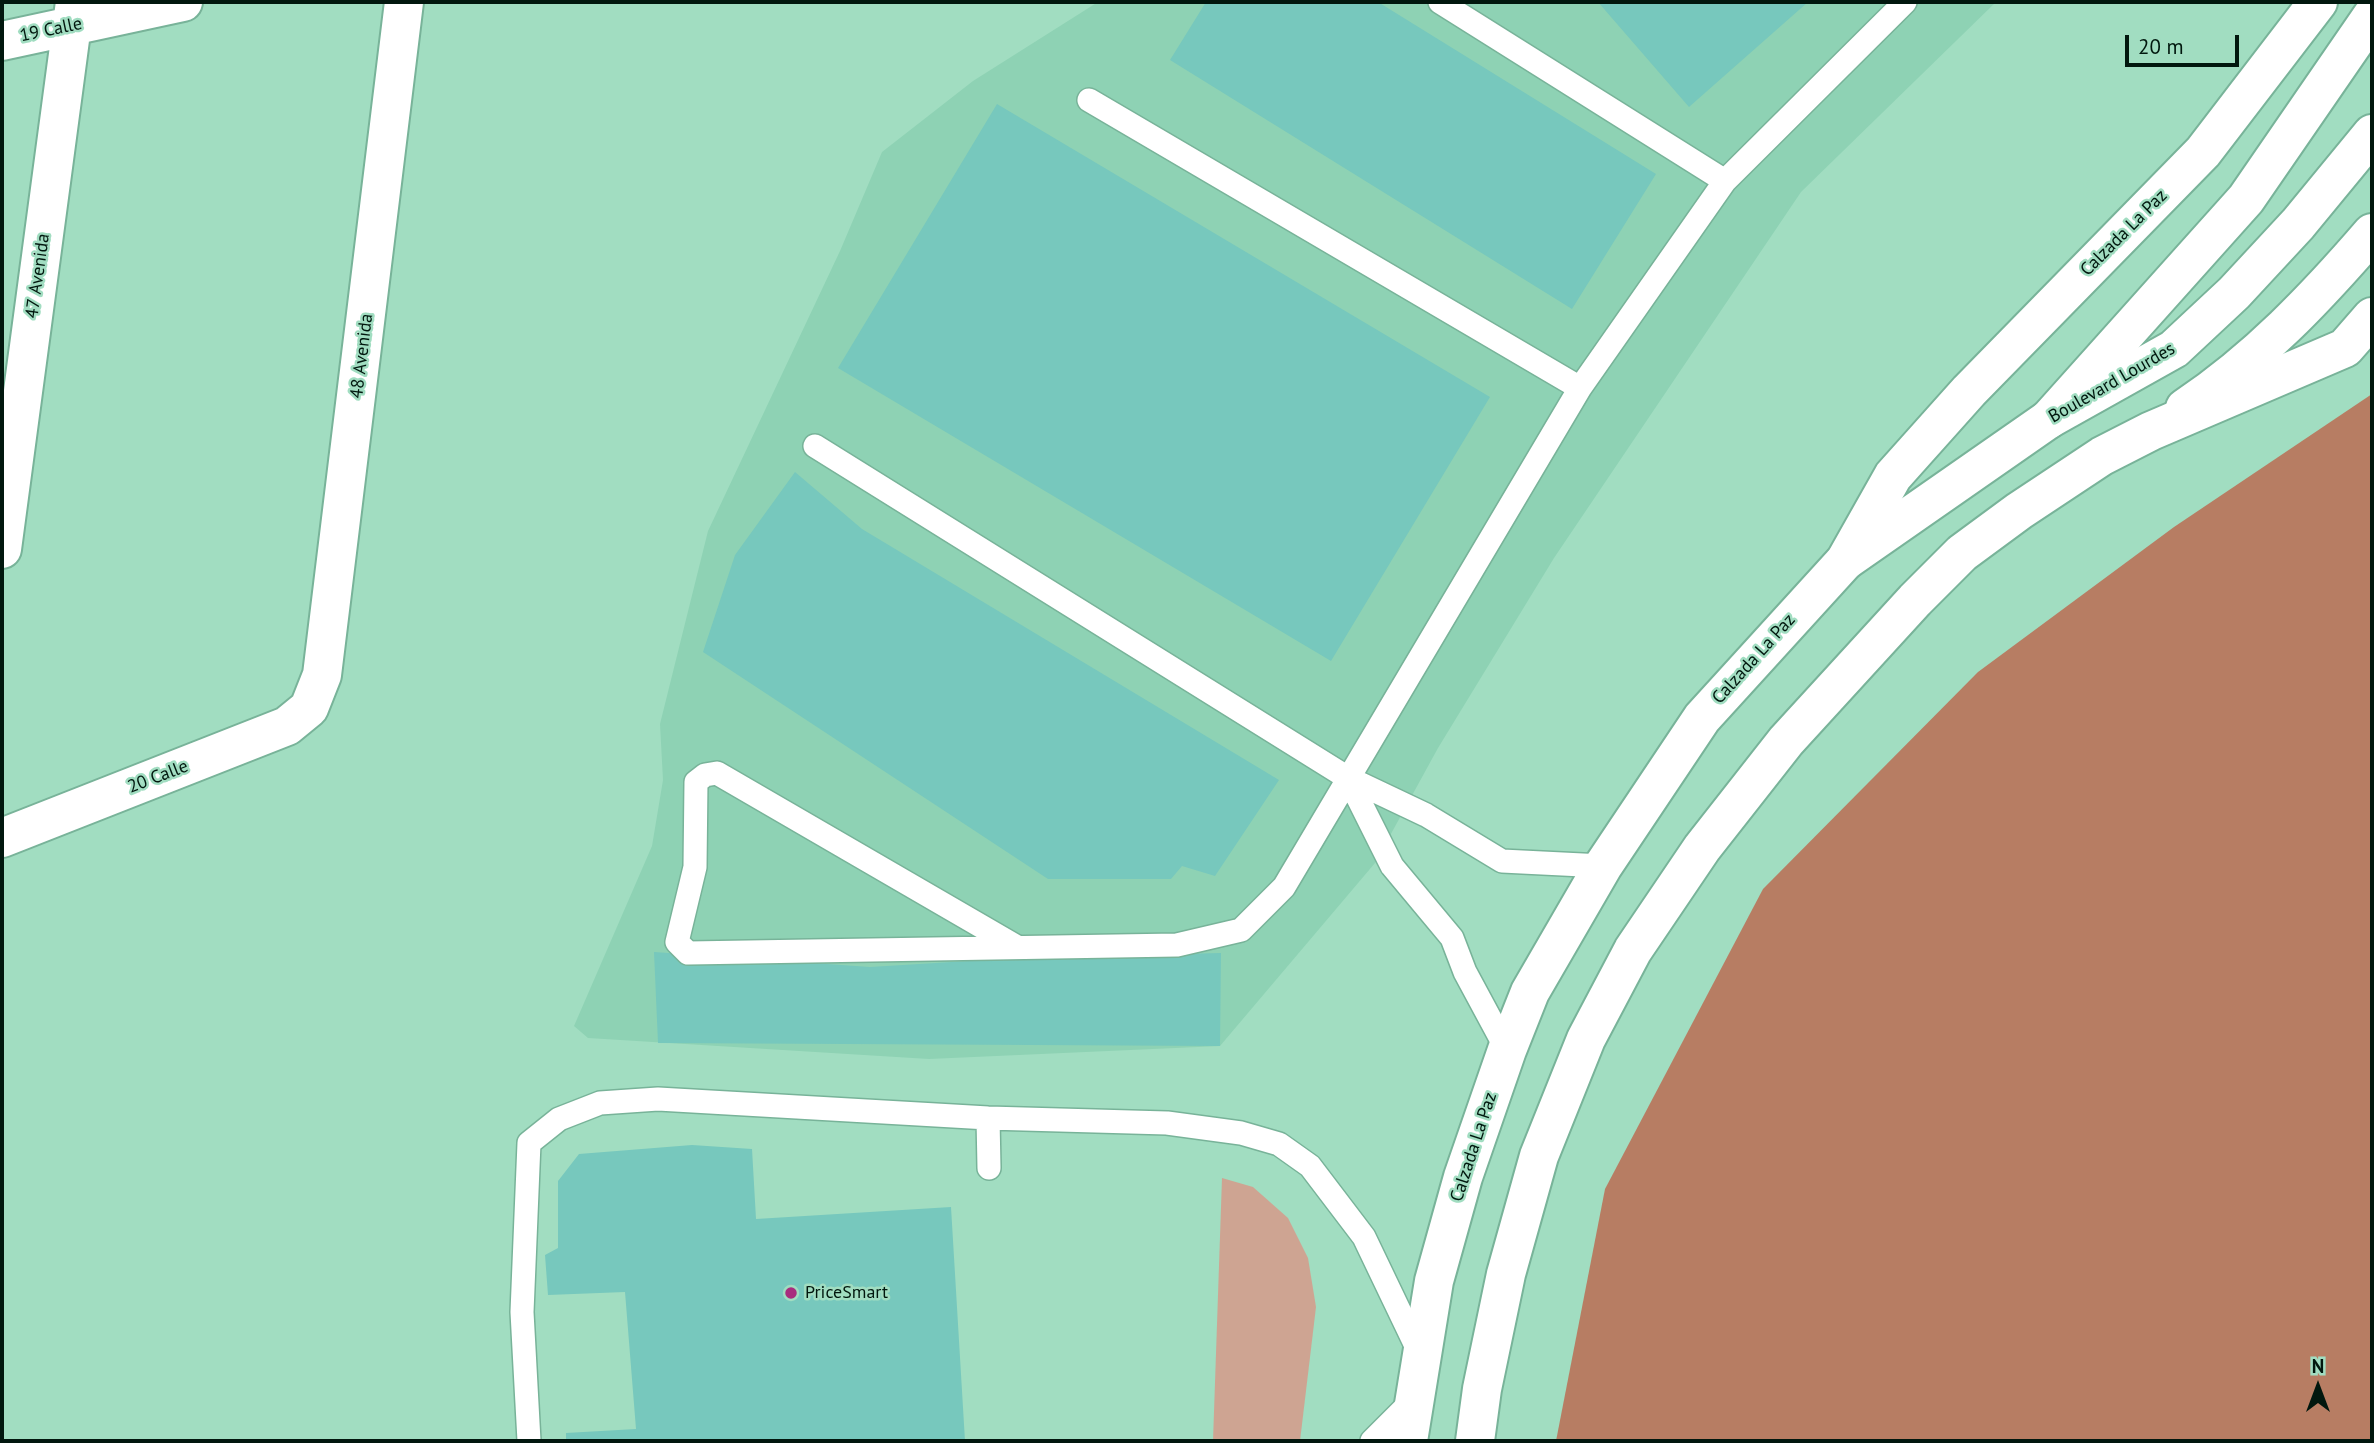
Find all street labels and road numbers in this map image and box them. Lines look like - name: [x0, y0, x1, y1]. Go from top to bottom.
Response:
- street label: 19 Calle: [18, 13, 84, 47]
- street label: Calzada La Paz: [2076, 185, 2172, 281]
- street label: 47 Avenida: [21, 232, 55, 320]
- street label: 48 Avenida: [346, 312, 378, 400]
- street label: Boulevard Lourdes: [2045, 338, 2179, 428]
- street label: Calzada La Paz: [1708, 610, 1800, 708]
- street label: 20 Calle: [125, 756, 191, 798]
- street label: Calzada La Paz: [1446, 1090, 1502, 1204]

